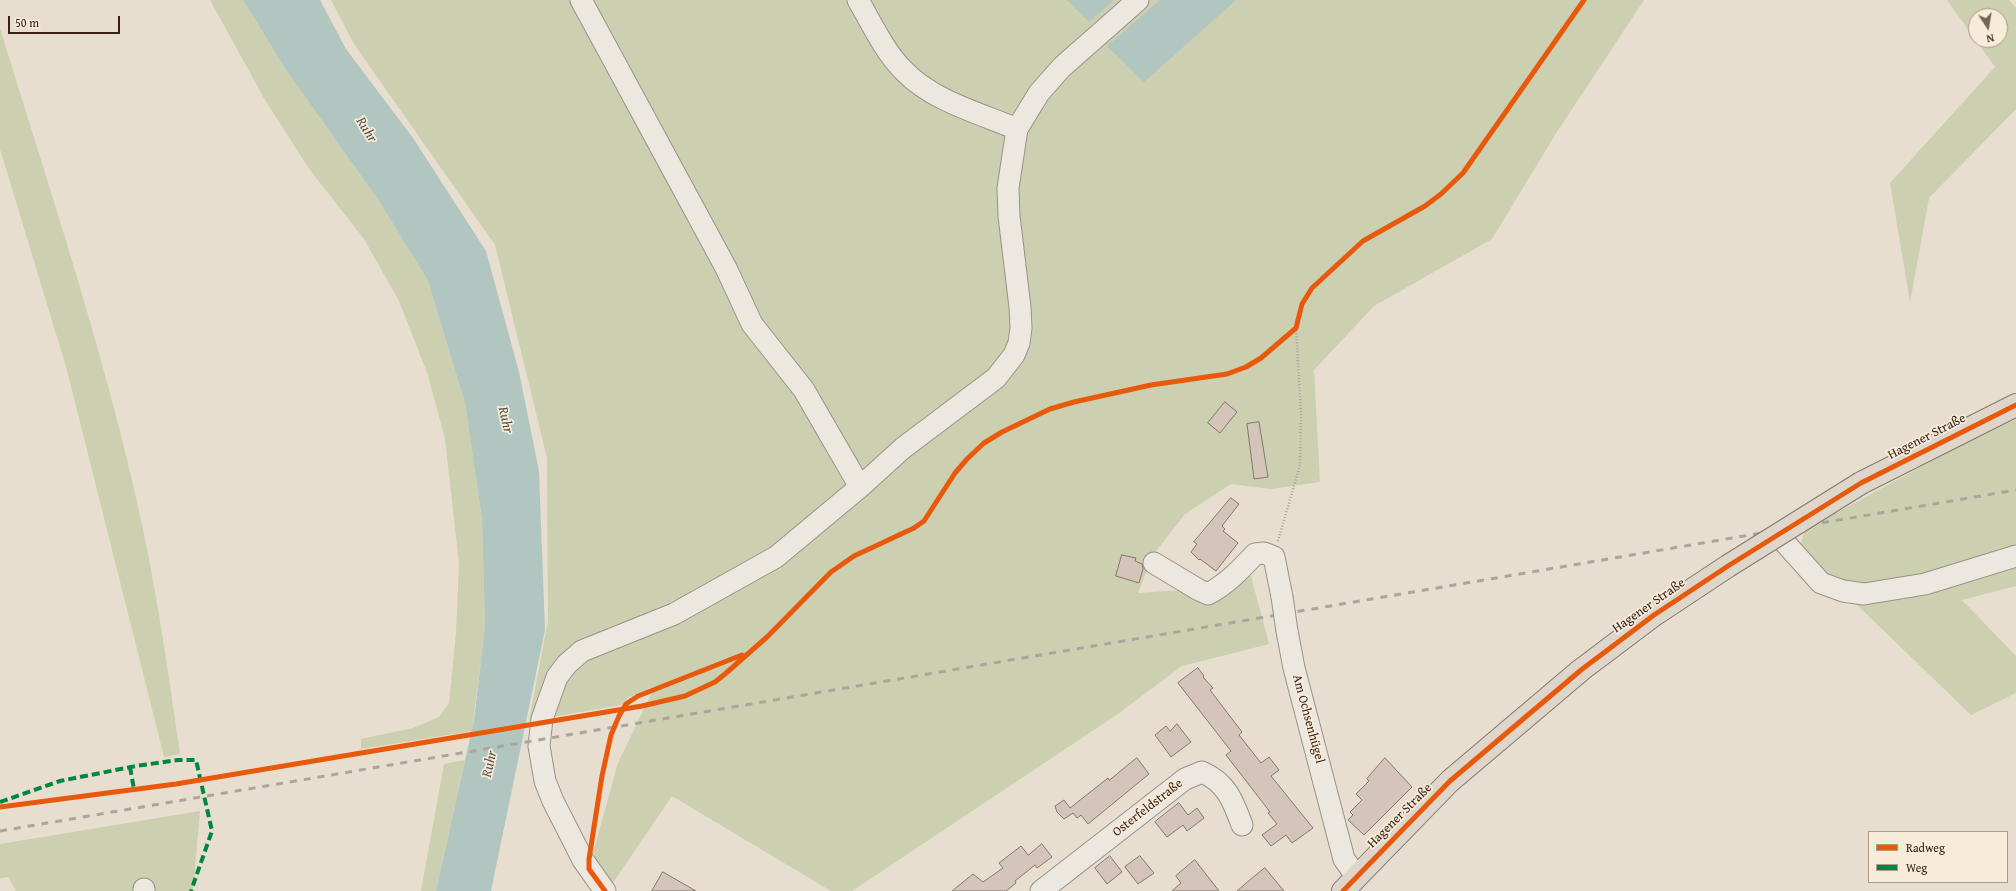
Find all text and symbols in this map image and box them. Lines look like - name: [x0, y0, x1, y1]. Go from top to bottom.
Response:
- scale bar: [10, 8, 122, 34]
- north arrow: [1968, 8, 2008, 48]
- text: 50 m: [15, 14, 39, 31]
- text: N: [1985, 30, 1996, 47]
- water label: Ruhr: [352, 114, 380, 146]
- water label: Ruhr: [494, 405, 516, 435]
- street label: Hagener Straße: [1886, 411, 1968, 463]
- street label: Hagener Straße: [1610, 575, 1688, 637]
- street label: Am Ochsenhügel: [1289, 673, 1327, 765]
- water label: Ruhr: [479, 749, 501, 779]
- street label: Osterfeldstraße: [1110, 776, 1186, 840]
- street label: Hagener Straße: [1364, 780, 1436, 852]
- legend: [1868, 831, 2008, 883]
- text: Radweg: [1906, 839, 1945, 856]
- text: Weg: [1906, 859, 1927, 876]

